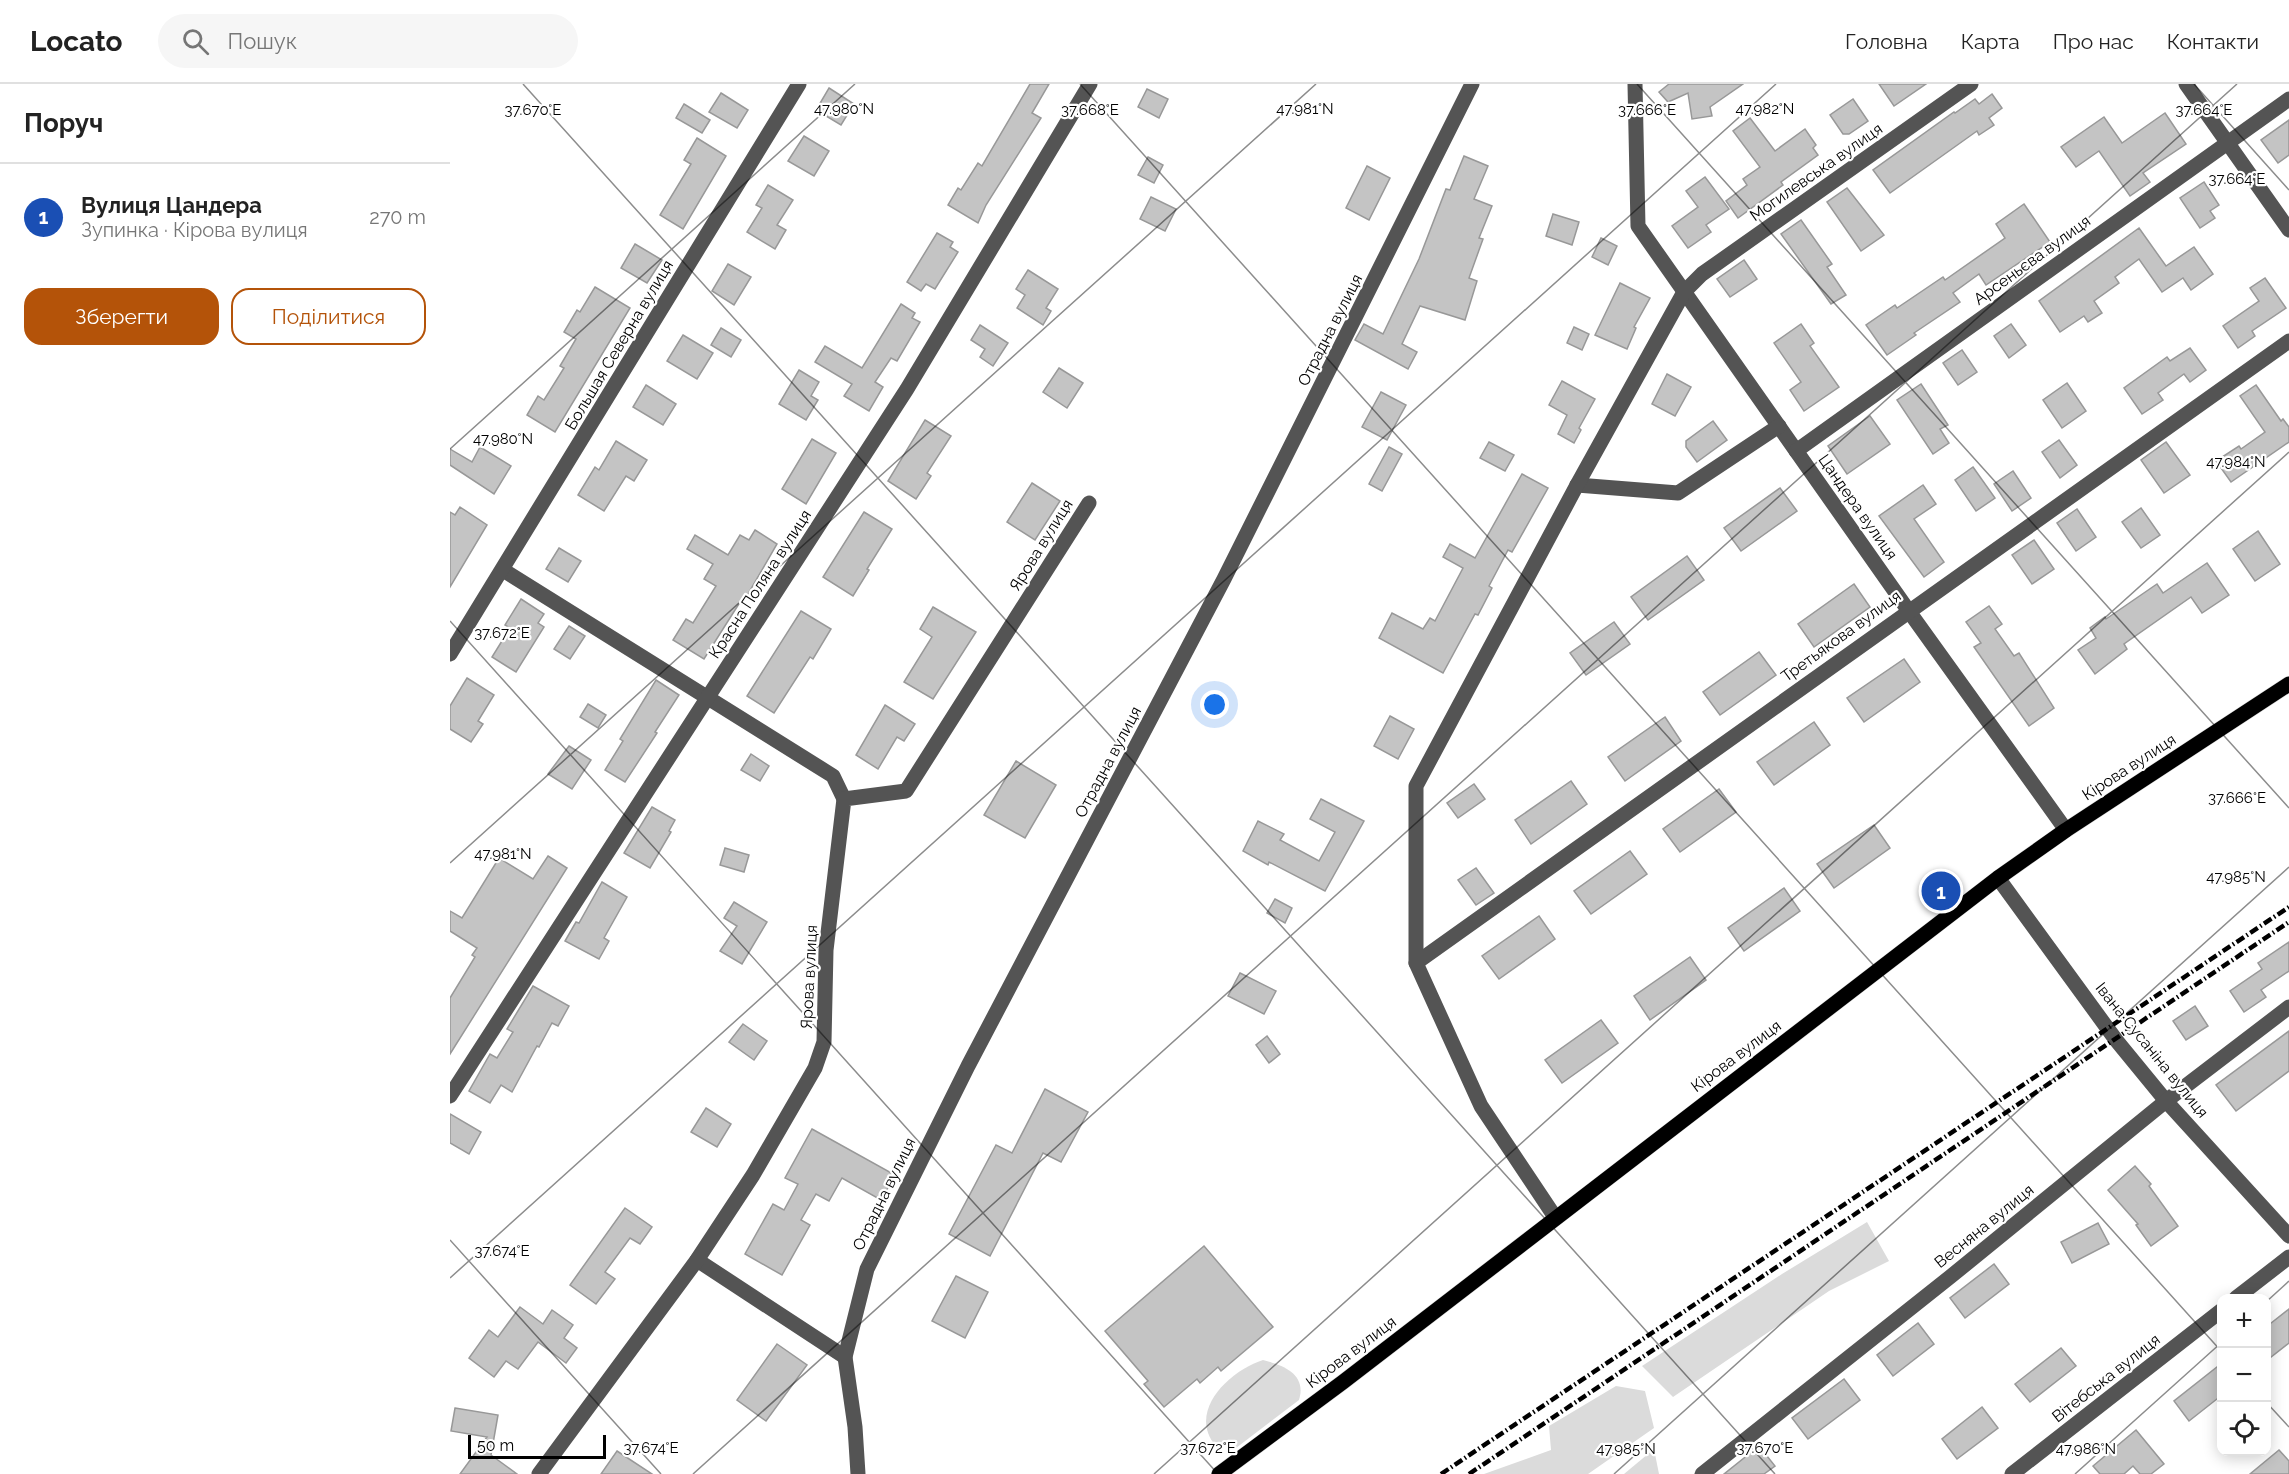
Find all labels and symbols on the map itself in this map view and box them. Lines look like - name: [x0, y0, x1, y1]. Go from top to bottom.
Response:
- text: 47.980°N: [814, 100, 874, 118]
- text: 47.981°N: [1276, 100, 1334, 118]
- text: 47.982°N: [1736, 100, 1794, 118]
- text: 37.670°E: [505, 101, 561, 119]
- text: 37.668°E: [1061, 101, 1119, 119]
- text: 37.666°E: [1618, 101, 1676, 119]
- text: 37.664°E: [2175, 101, 2233, 119]
- street label: Могилевська вулиця: [1746, 119, 1886, 225]
- text: 37.664°E: [2208, 170, 2266, 188]
- street label: Арсеньєва вулиця: [1970, 211, 2094, 309]
- street label: Большая Северна вулиця: [561, 257, 677, 433]
- street label: Отрадна вулиця: [1294, 271, 1366, 389]
- text: 47.980°N: [473, 430, 533, 448]
- street label: Цандера вулиця: [1815, 451, 1901, 563]
- text: 47.984°N: [2206, 453, 2266, 471]
- street label: Ярова вулиця: [1005, 496, 1077, 594]
- street label: Красна Поляна вулиця: [705, 506, 815, 662]
- street label: Третьякова вулиця: [1777, 586, 1905, 686]
- text: 37.672°E: [474, 624, 530, 642]
- your location: [1200, 690, 1229, 719]
- street label: Отрадна вулиця: [1071, 703, 1145, 821]
- street label: Кірова вулиця: [2079, 730, 2179, 804]
- text: 37.666°E: [2208, 789, 2266, 807]
- text: 47.981°N: [474, 845, 532, 863]
- pin: 1: [1922, 868, 1960, 914]
- text: 47.985°N: [2206, 868, 2266, 886]
- street label: Ярова вулиця: [797, 924, 821, 1030]
- street label: Івана Сусаніна вулиця: [2092, 979, 2212, 1121]
- street label: Кірова вулиця: [1687, 1016, 1785, 1096]
- street label: Отрадна вулиця: [848, 1135, 920, 1253]
- street label: Весняна вулиця: [1931, 1180, 2037, 1272]
- text: 37.674°E: [474, 1242, 530, 1260]
- street label: Кірова вулиця: [1302, 1312, 1400, 1392]
- street label: Вітебська вулиця: [2048, 1330, 2164, 1426]
- scale bar: [468, 1432, 606, 1460]
- text: 37.674°E: [623, 1439, 679, 1457]
- text: 37.672°E: [1180, 1439, 1236, 1457]
- text: 37.670°E: [1737, 1439, 1793, 1457]
- text: 47.985°N: [1596, 1440, 1656, 1458]
- text: 47.986°N: [2056, 1440, 2116, 1458]

